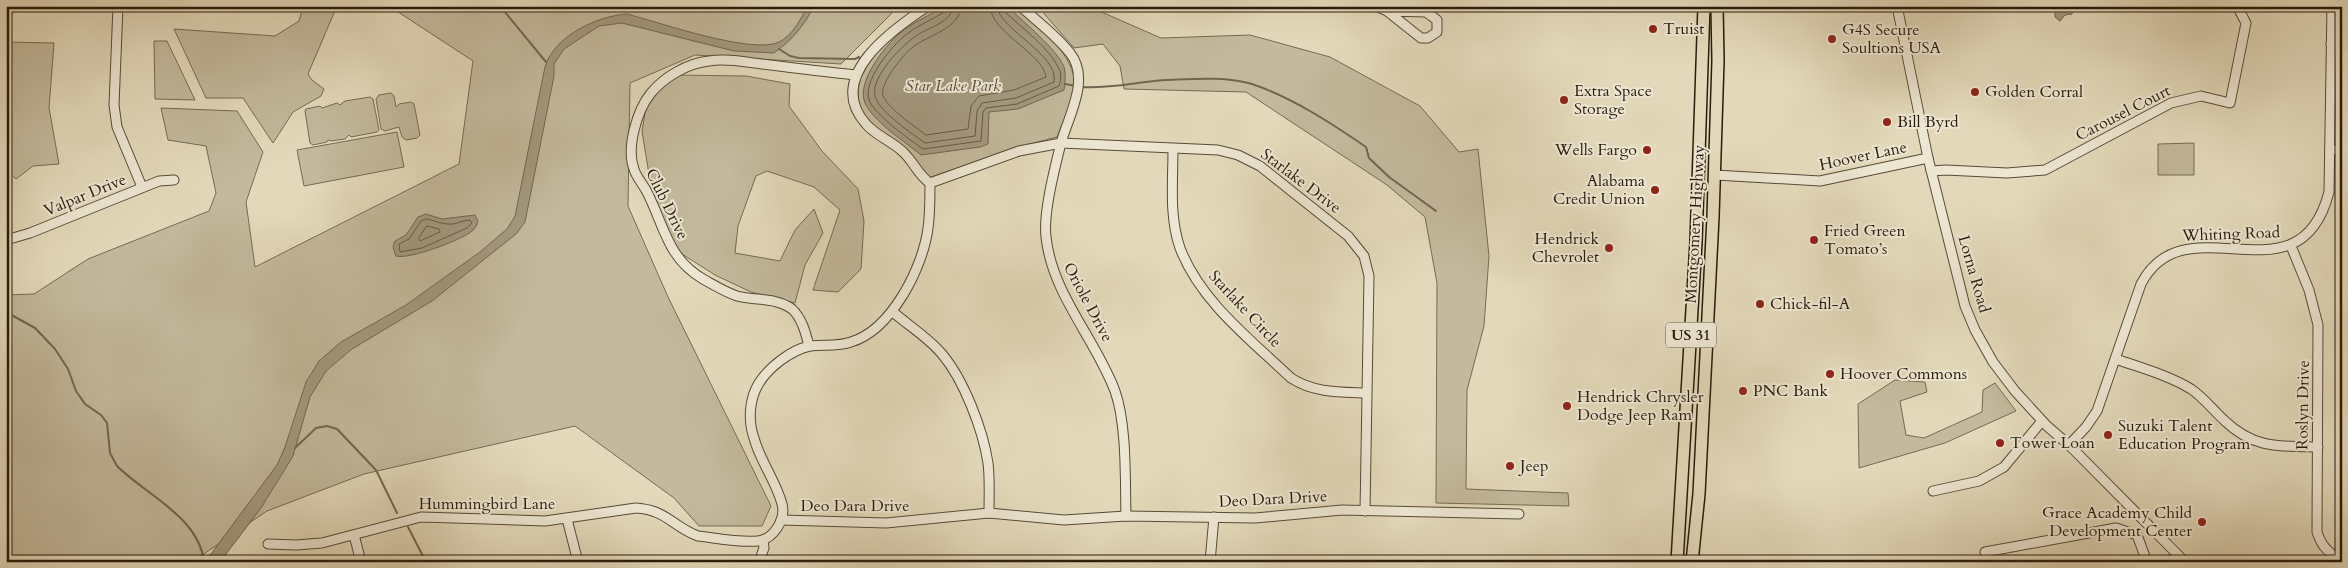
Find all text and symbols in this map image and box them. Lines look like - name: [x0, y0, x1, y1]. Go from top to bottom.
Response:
- place label: Truist: [1663, 18, 1704, 40]
- place label: G4S Secure Soultions USA: [1842, 19, 1942, 59]
- marker: Truist: [1647, 23, 1659, 35]
- marker: G4S Secure Soultions USA: [1826, 33, 1838, 45]
- park label: Star Lake Park: [905, 75, 1001, 97]
- place label: Extra Space Storage: [1574, 80, 1652, 120]
- street label: Carousel Court: [2072, 80, 2174, 146]
- place label: Golden Corral: [1985, 81, 2083, 103]
- marker: Golden Corral: [1969, 86, 1981, 98]
- marker: Extra Space Storage: [1558, 94, 1570, 106]
- place label: Bill Byrd: [1897, 111, 1959, 133]
- marker: Bill Byrd: [1881, 116, 1893, 128]
- street label: Hoover Lane: [1817, 136, 1909, 176]
- place label: Wells Fargo: [1554, 139, 1637, 161]
- street label: Starlake Drive: [1256, 143, 1346, 219]
- marker: Wells Fargo: [1641, 144, 1653, 156]
- street label: Montgomery Highway: [1680, 144, 1710, 304]
- street label: Club Drive: [640, 165, 694, 243]
- street label: Valpar Drive: [41, 169, 129, 221]
- place label: Alabama Credit Union: [1553, 170, 1645, 210]
- marker: Alabama Credit Union: [1649, 184, 1661, 196]
- place label: Fried Green Tomato’s: [1824, 220, 1906, 260]
- street label: Whiting Road: [2181, 221, 2281, 247]
- place label: Hendrick Chevrolet: [1532, 228, 1599, 268]
- street label: Lorna Road: [1952, 233, 1996, 316]
- marker: Fried Green Tomato’s: [1808, 234, 1820, 246]
- marker: Hendrick Chevrolet: [1603, 242, 1615, 254]
- street label: Oriole Drive: [1058, 258, 1118, 346]
- street label: Starlake Circle: [1203, 266, 1287, 352]
- place label: Chick-fil-A: [1770, 293, 1851, 315]
- marker: Chick-fil-A: [1754, 298, 1766, 310]
- road number: US 31: [1666, 322, 1716, 348]
- street label: Roslyn Drive: [2291, 360, 2315, 450]
- place label: Hoover Commons: [1840, 363, 1967, 385]
- marker: Hoover Commons: [1824, 368, 1836, 380]
- place label: PNC Bank: [1753, 380, 1829, 402]
- marker: PNC Bank: [1737, 385, 1749, 397]
- place label: Hendrick Chrysler Dodge Jeep Ram: [1577, 386, 1704, 426]
- marker: Hendrick Chrysler Dodge Jeep Ram: [1561, 400, 1573, 412]
- place label: Suzuki Talent Education Program: [2118, 415, 2251, 455]
- marker: Suzuki Talent Education Program: [2102, 429, 2114, 441]
- place label: Tower Loan: [2010, 432, 2095, 454]
- marker: Tower Loan: [1994, 437, 2006, 449]
- place label: Jeep: [1518, 455, 1548, 477]
- marker: Jeep: [1504, 460, 1516, 472]
- street label: Deo Dara Drive: [1218, 485, 1328, 513]
- street label: Hummingbird Lane: [419, 493, 555, 515]
- street label: Deo Dara Drive: [801, 495, 909, 517]
- place label: Grace Academy Child Development Center: [2042, 502, 2192, 542]
- marker: Grace Academy Child Development Center: [2196, 516, 2208, 528]

